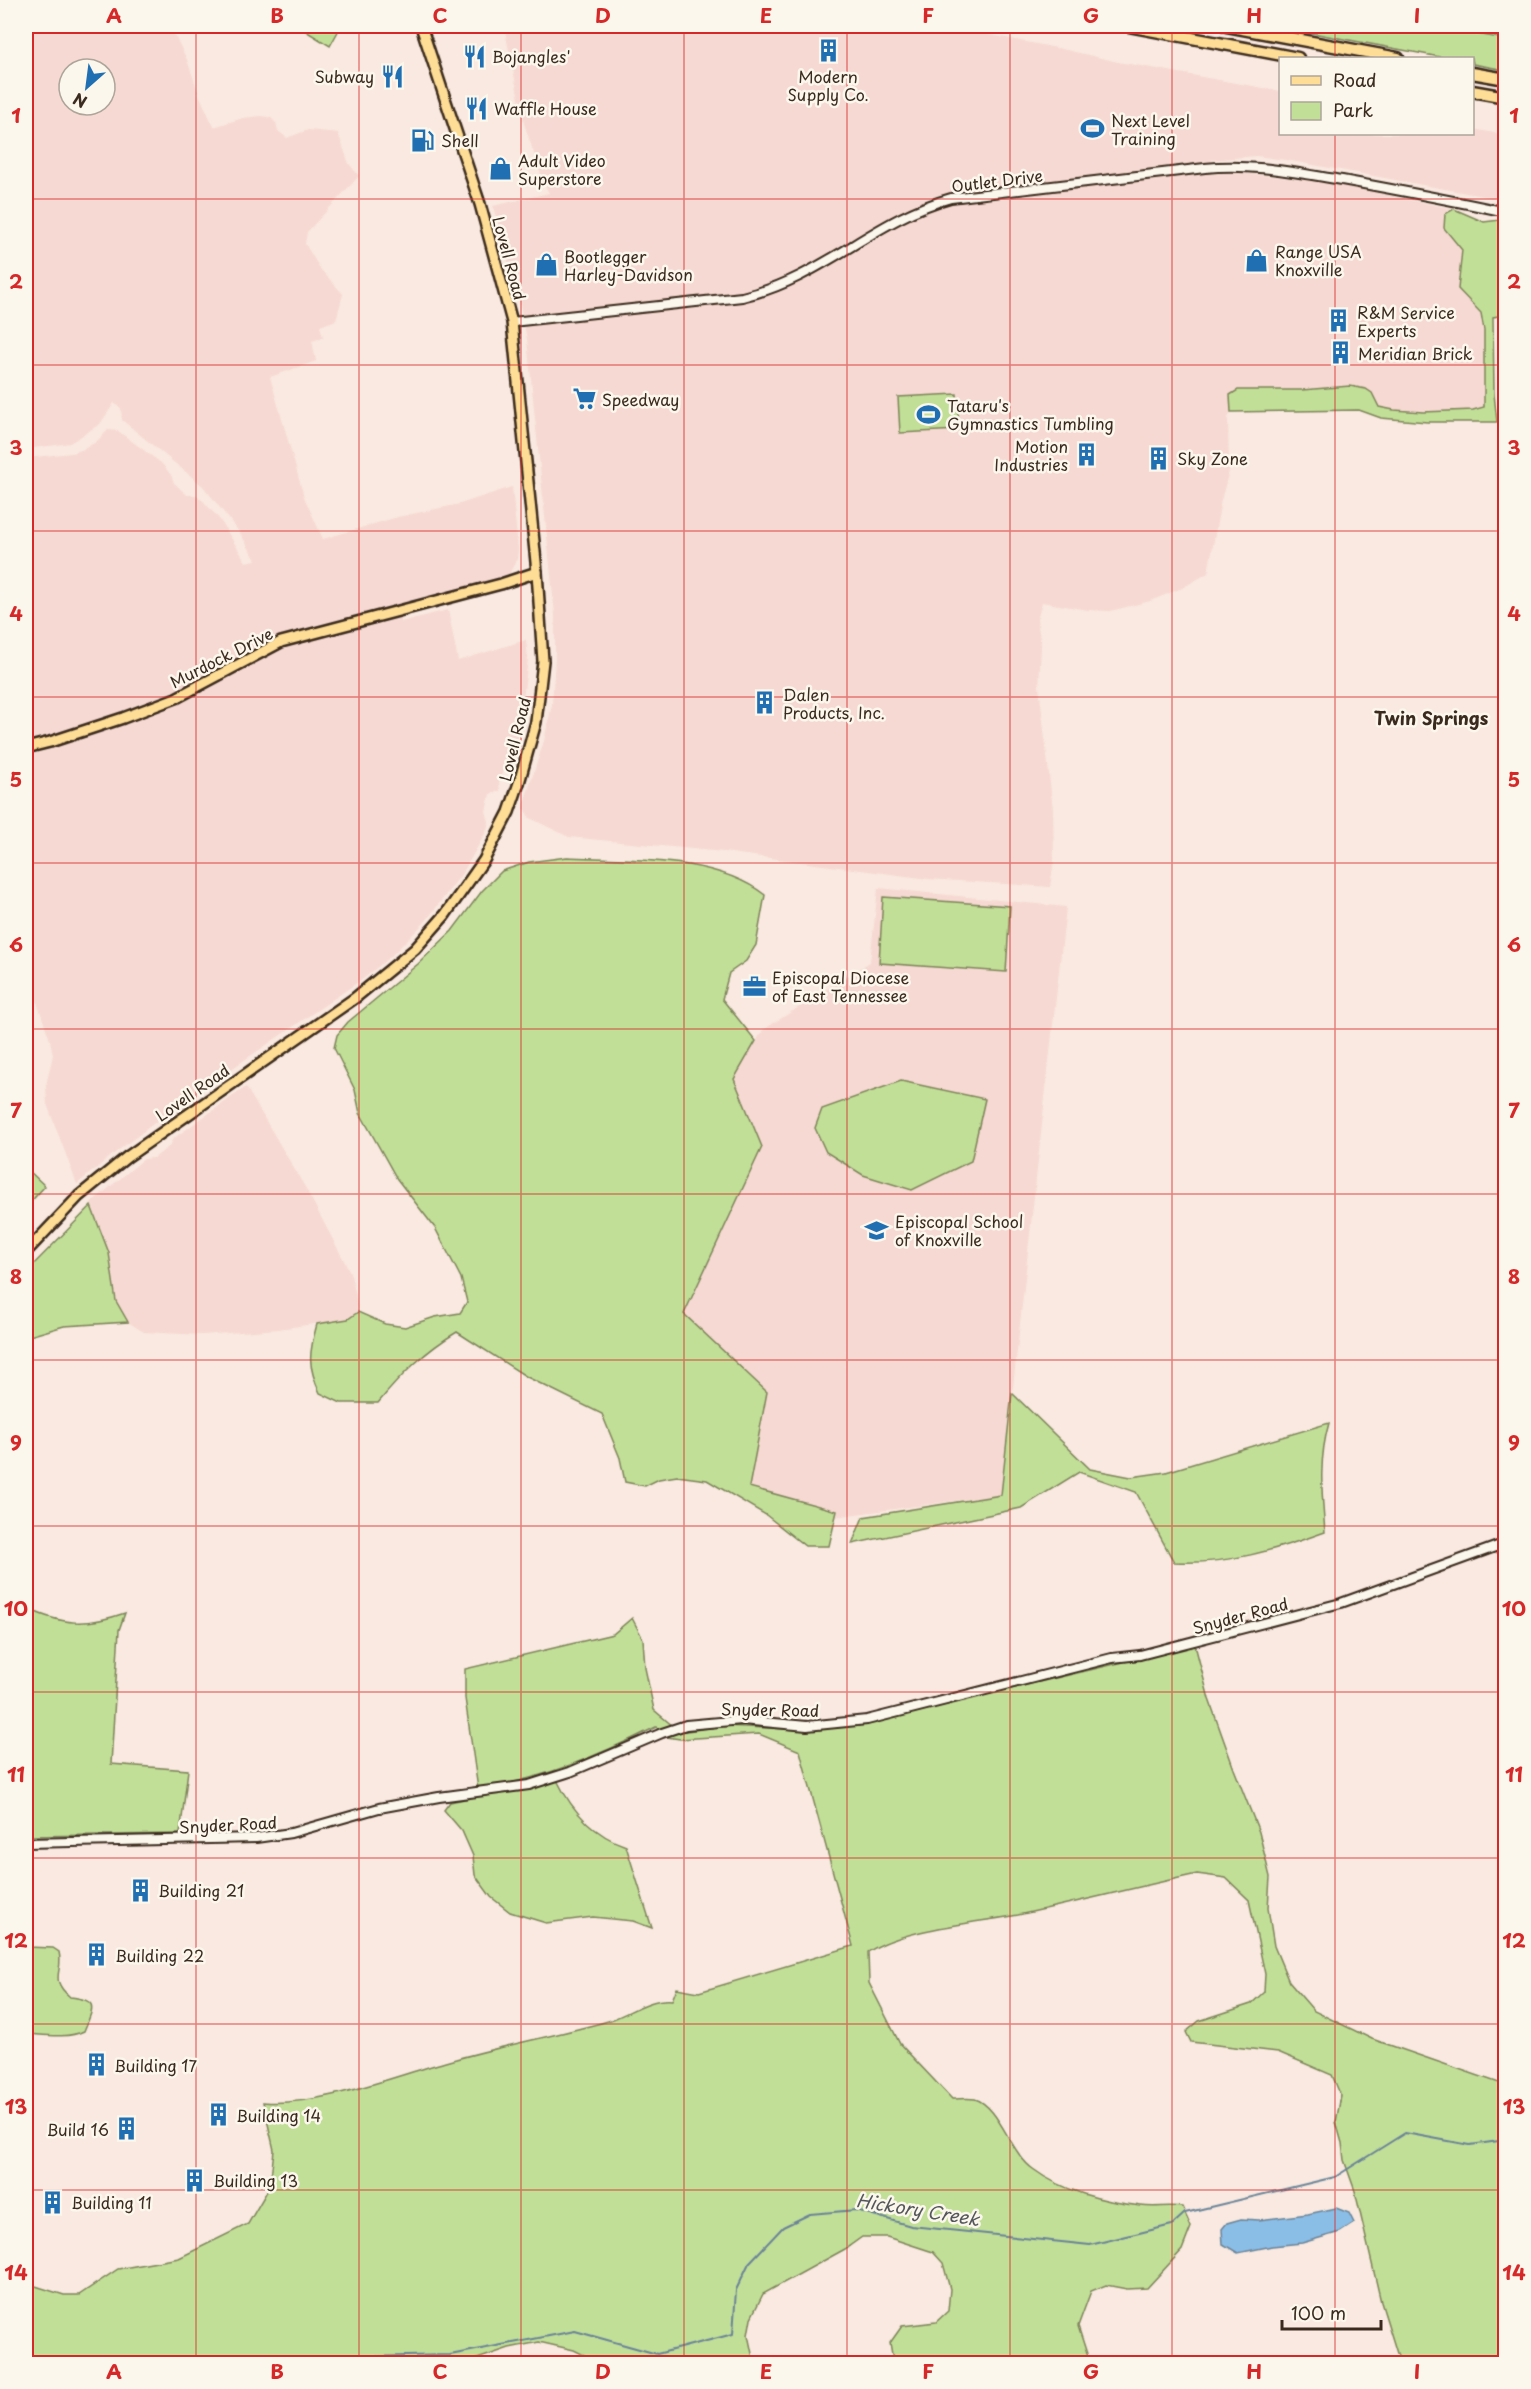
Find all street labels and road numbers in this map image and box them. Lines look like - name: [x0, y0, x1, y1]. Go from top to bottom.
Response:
- street label: Outlet Drive: [950, 163, 1044, 197]
- street label: Lovell Road: [487, 213, 533, 303]
- street label: Murdock Drive: [165, 621, 277, 693]
- street label: Lovell Road: [492, 694, 536, 784]
- street label: Lovell Road: [150, 1057, 234, 1127]
- street label: Snyder Road: [1189, 1591, 1291, 1639]
- street label: Snyder Road: [721, 1696, 819, 1722]
- street label: Snyder Road: [178, 1809, 278, 1839]

